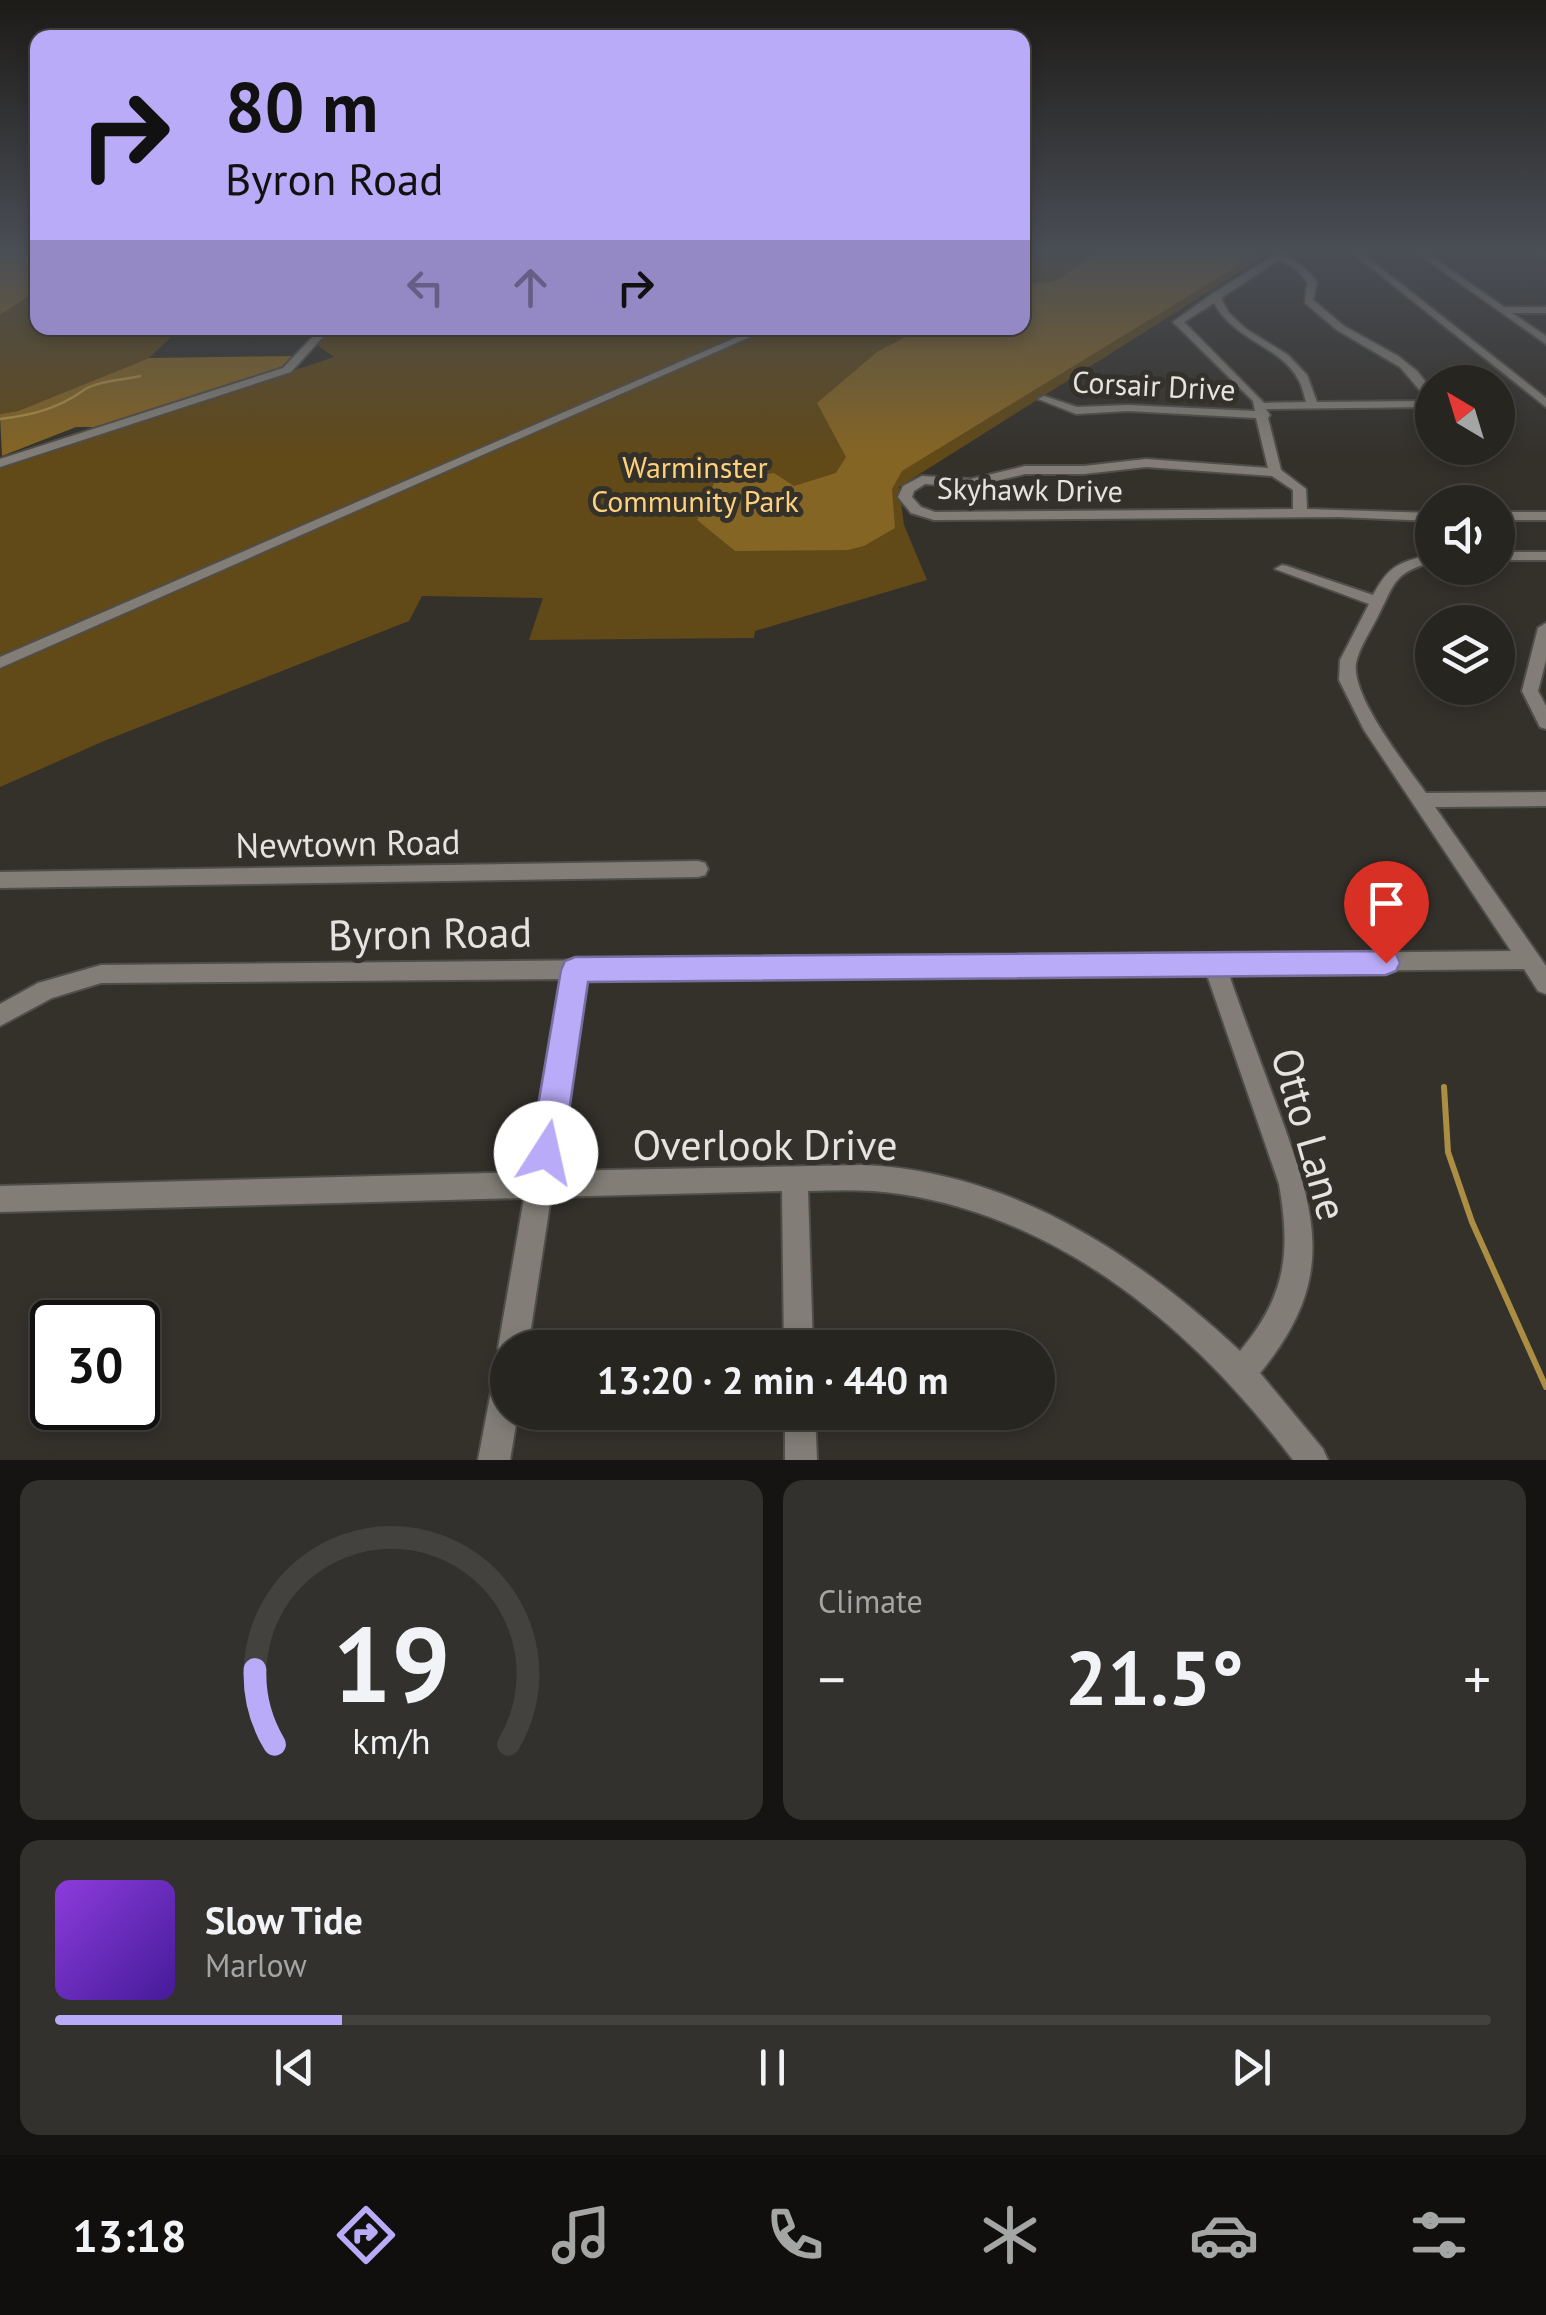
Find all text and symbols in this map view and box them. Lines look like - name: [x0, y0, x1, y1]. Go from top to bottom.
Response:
- text: 80 m: [225, 61, 378, 151]
- icon: right: [60, 70, 190, 200]
- text: Byron Road: [225, 149, 444, 207]
- icon: left: [398, 260, 453, 315]
- icon: ahead: [503, 260, 558, 315]
- icon: right: [608, 260, 663, 315]
- street label: Corsair Drive: [1071, 361, 1237, 409]
- north arrow: [1415, 365, 1515, 465]
- map controls: [1415, 365, 1515, 705]
- park label: Warminster Community Park: [591, 447, 800, 520]
- street label: Skyhawk Drive: [937, 468, 1123, 510]
- button: sound: [1415, 485, 1515, 585]
- button: layers: [1415, 605, 1515, 705]
- street label: Newtown Road: [235, 818, 461, 868]
- pin: [1344, 861, 1429, 964]
- icon: arrive: [1359, 876, 1414, 931]
- street label: Byron Road: [328, 904, 532, 962]
- street label: Otto Lane: [1259, 1042, 1361, 1226]
- position arrow: [494, 1101, 598, 1205]
- street label: Overlook Drive: [633, 1117, 897, 1172]
- speed limit sign: 30: [30, 1300, 160, 1430]
- text: 13:20 · 2 min · 440 m: [597, 1355, 948, 1404]
- text: Climate: [818, 1580, 923, 1622]
- text: 19: [333, 1596, 450, 1731]
- text: 21.5°: [1065, 1629, 1244, 1726]
- text: −: [818, 1643, 846, 1714]
- text: +: [1463, 1643, 1491, 1714]
- text: km/h: [352, 1718, 431, 1764]
- text: Slow Tide: [205, 1895, 363, 1944]
- text: Marlow: [205, 1944, 307, 1986]
- icon: previous: [267, 2040, 322, 2095]
- icon: pause: [745, 2040, 800, 2095]
- icon: next: [1224, 2040, 1279, 2095]
- icon: directions: [331, 2200, 401, 2270]
- icon: music: [546, 2200, 616, 2270]
- icon: phone: [760, 2200, 830, 2270]
- icon: climate: [975, 2200, 1045, 2270]
- icon: car: [1189, 2200, 1259, 2270]
- icon: filters: [1404, 2200, 1474, 2270]
- text: 13:18: [72, 2206, 186, 2264]

